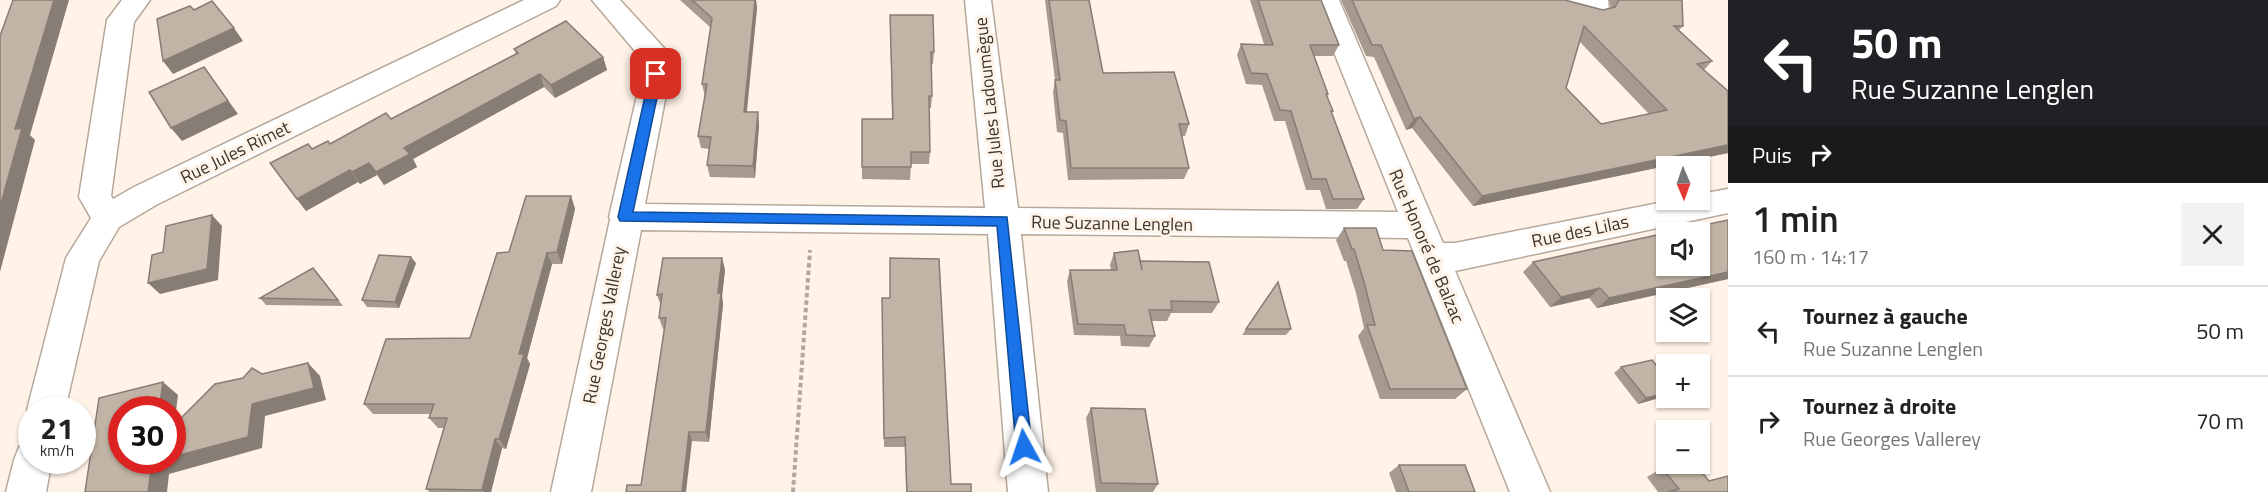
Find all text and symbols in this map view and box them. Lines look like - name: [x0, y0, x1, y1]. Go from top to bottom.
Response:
- text: 50 m: [1851, 10, 1943, 74]
- street label: Rue Jules Ladoumègue: [967, 16, 1011, 190]
- icon: left: [1752, 24, 1830, 102]
- pin: [630, 48, 681, 99]
- icon: arrive: [639, 57, 672, 90]
- text: Rue Suzanne Lenglen: [1851, 68, 2094, 109]
- street label: Rue Jules Rimet: [175, 113, 295, 190]
- text: Puis: [1752, 138, 1792, 172]
- icon: right: [1804, 138, 1837, 171]
- north arrow: [1656, 156, 1710, 210]
- map controls: [1656, 156, 1710, 474]
- street label: Rue Honoré de Balzac: [1382, 165, 1472, 328]
- text: 1 min: [1752, 191, 1839, 246]
- button: close: [2181, 203, 2244, 266]
- street label: Rue Suzanne Lenglen: [1031, 208, 1193, 238]
- street label: Rue des Lilas: [1529, 208, 1631, 254]
- button: sound: [1656, 222, 1710, 276]
- text: 160 m · 14:17: [1752, 241, 1869, 272]
- street label: Rue Georges Vallerey: [575, 244, 633, 406]
- button: layers: [1656, 288, 1710, 342]
- text: Tournez à gauche: [1803, 299, 1968, 333]
- text: 50 m: [2196, 314, 2244, 348]
- icon: left: [1752, 315, 1785, 348]
- text: Rue Suzanne Lenglen: [1803, 333, 1983, 364]
- button: +: [1656, 354, 1710, 408]
- text: Tournez à droite: [1803, 389, 1956, 423]
- speed limit sign: 30: [108, 396, 186, 474]
- text: 70 m: [2196, 404, 2244, 438]
- text: 21: [40, 405, 74, 451]
- icon: right: [1752, 405, 1785, 438]
- position arrow: [992, 415, 1056, 479]
- button: −: [1656, 420, 1710, 474]
- text: Rue Georges Vallerey: [1803, 423, 1981, 454]
- text: km/h: [40, 439, 74, 462]

